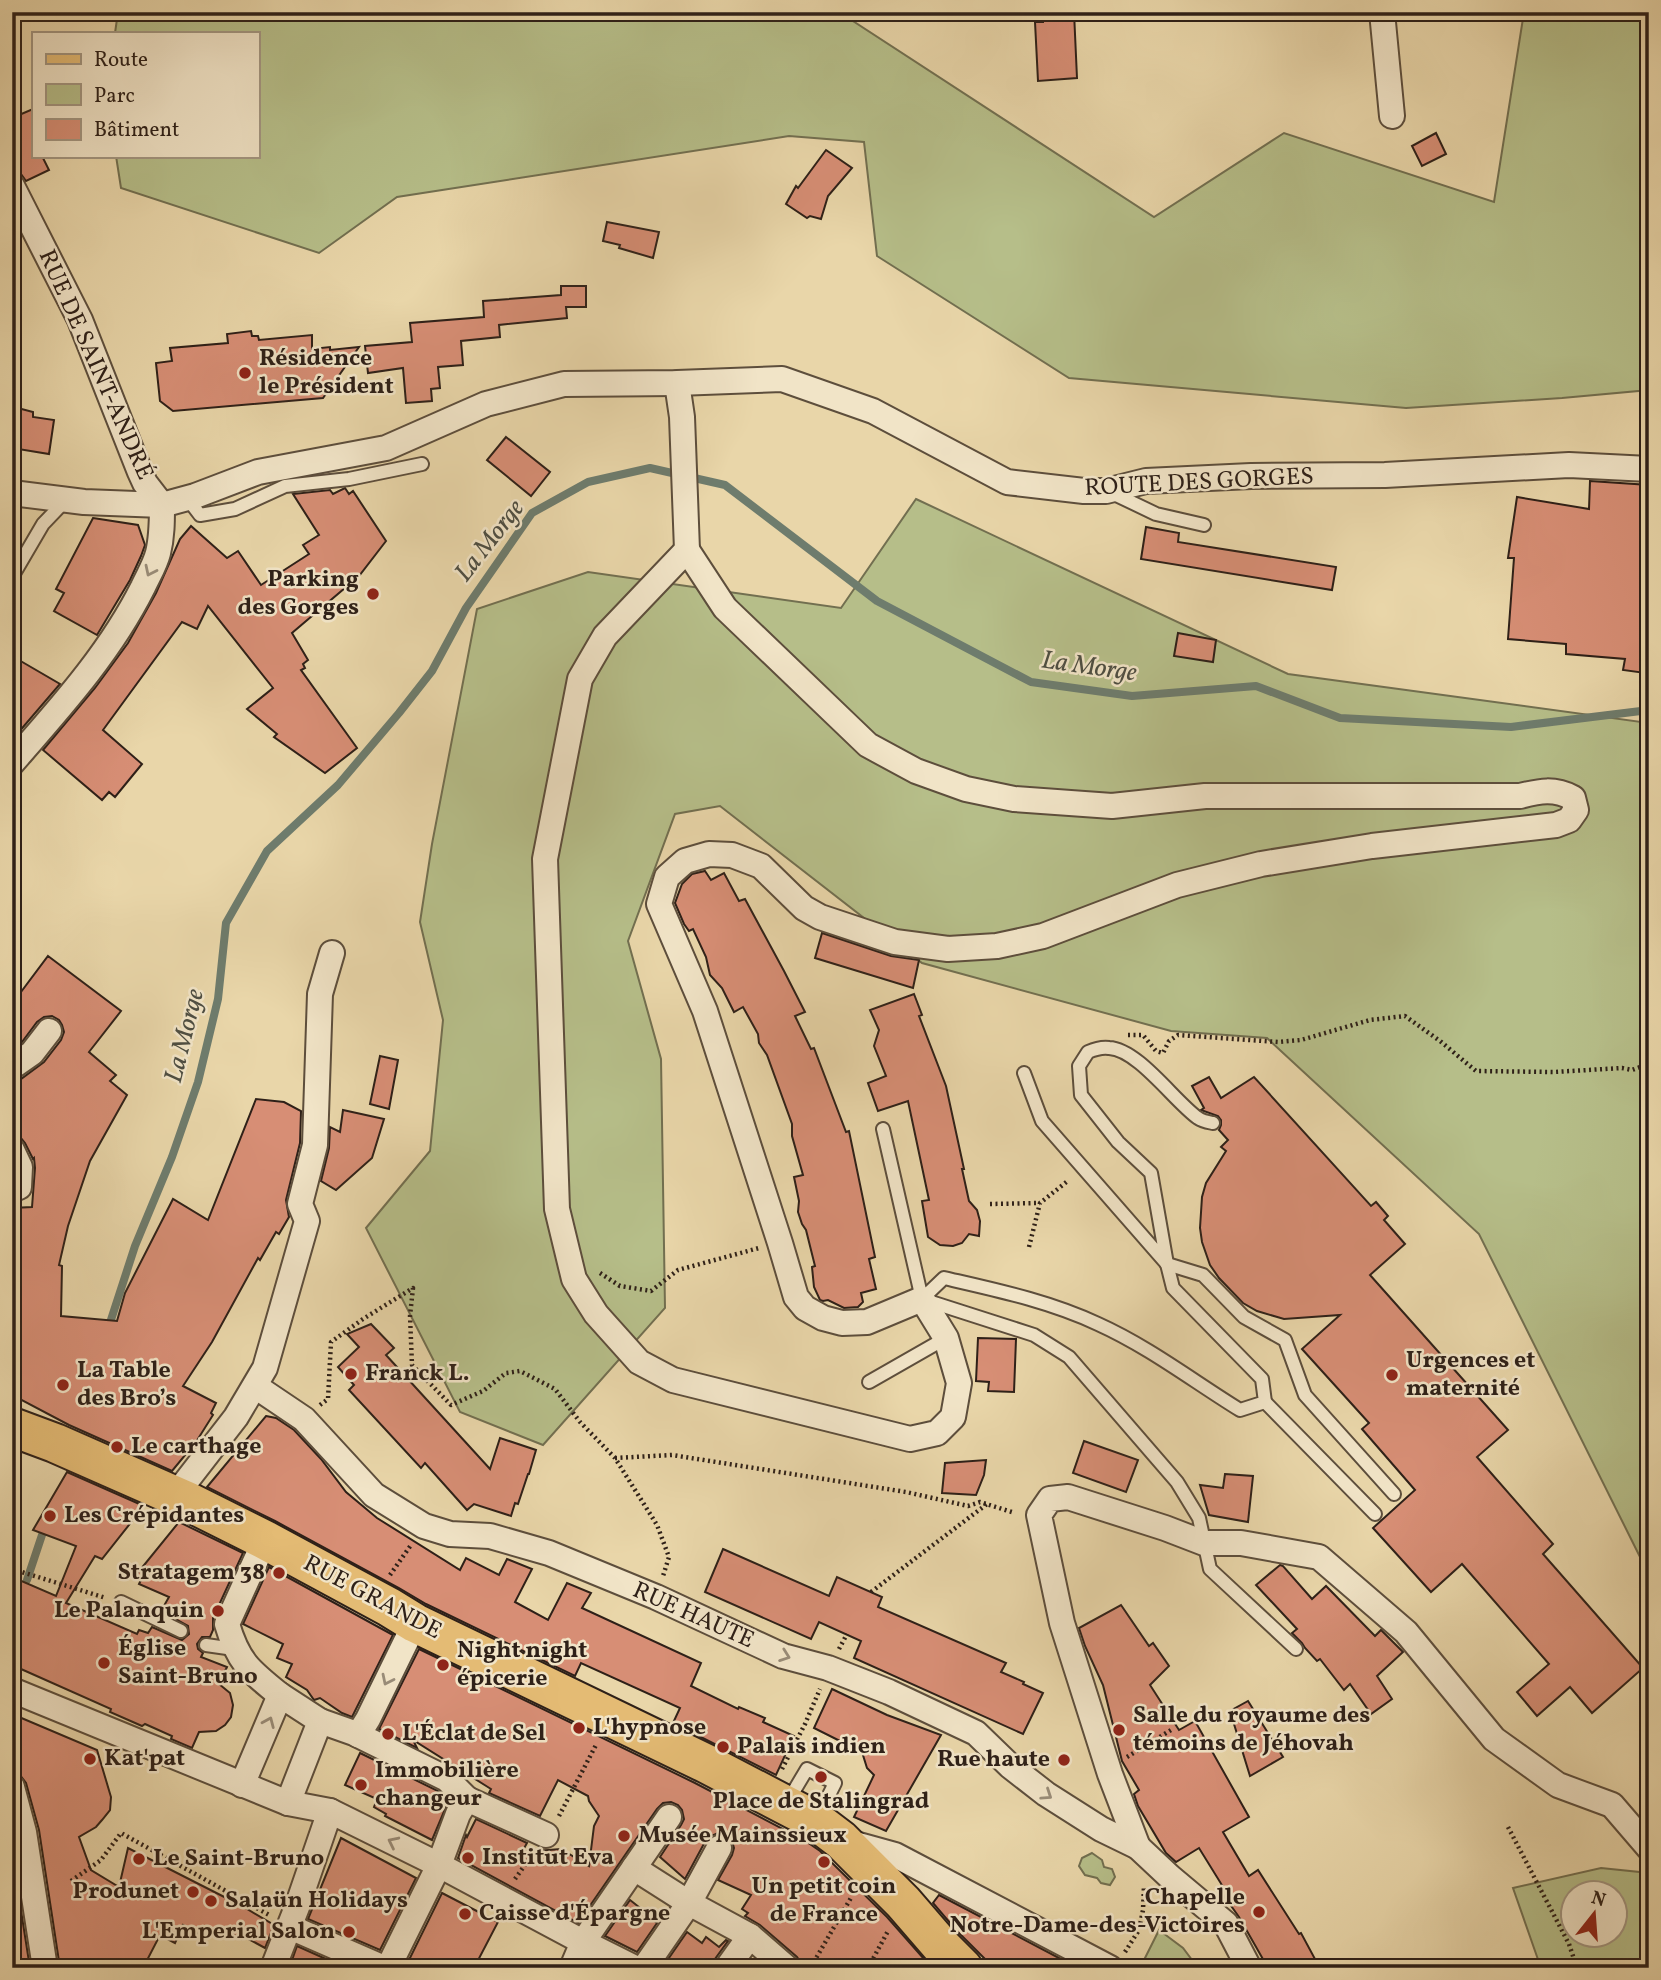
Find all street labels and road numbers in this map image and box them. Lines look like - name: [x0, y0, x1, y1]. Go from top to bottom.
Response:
- street label: RUE DE SAINT-ANDRÉ: [29, 244, 161, 486]
- street label: ROUTE DES GORGES: [1084, 460, 1314, 506]
- street label: RUE GRANDE: [297, 1547, 447, 1649]
- street label: RUE HAUTE: [627, 1574, 759, 1658]

